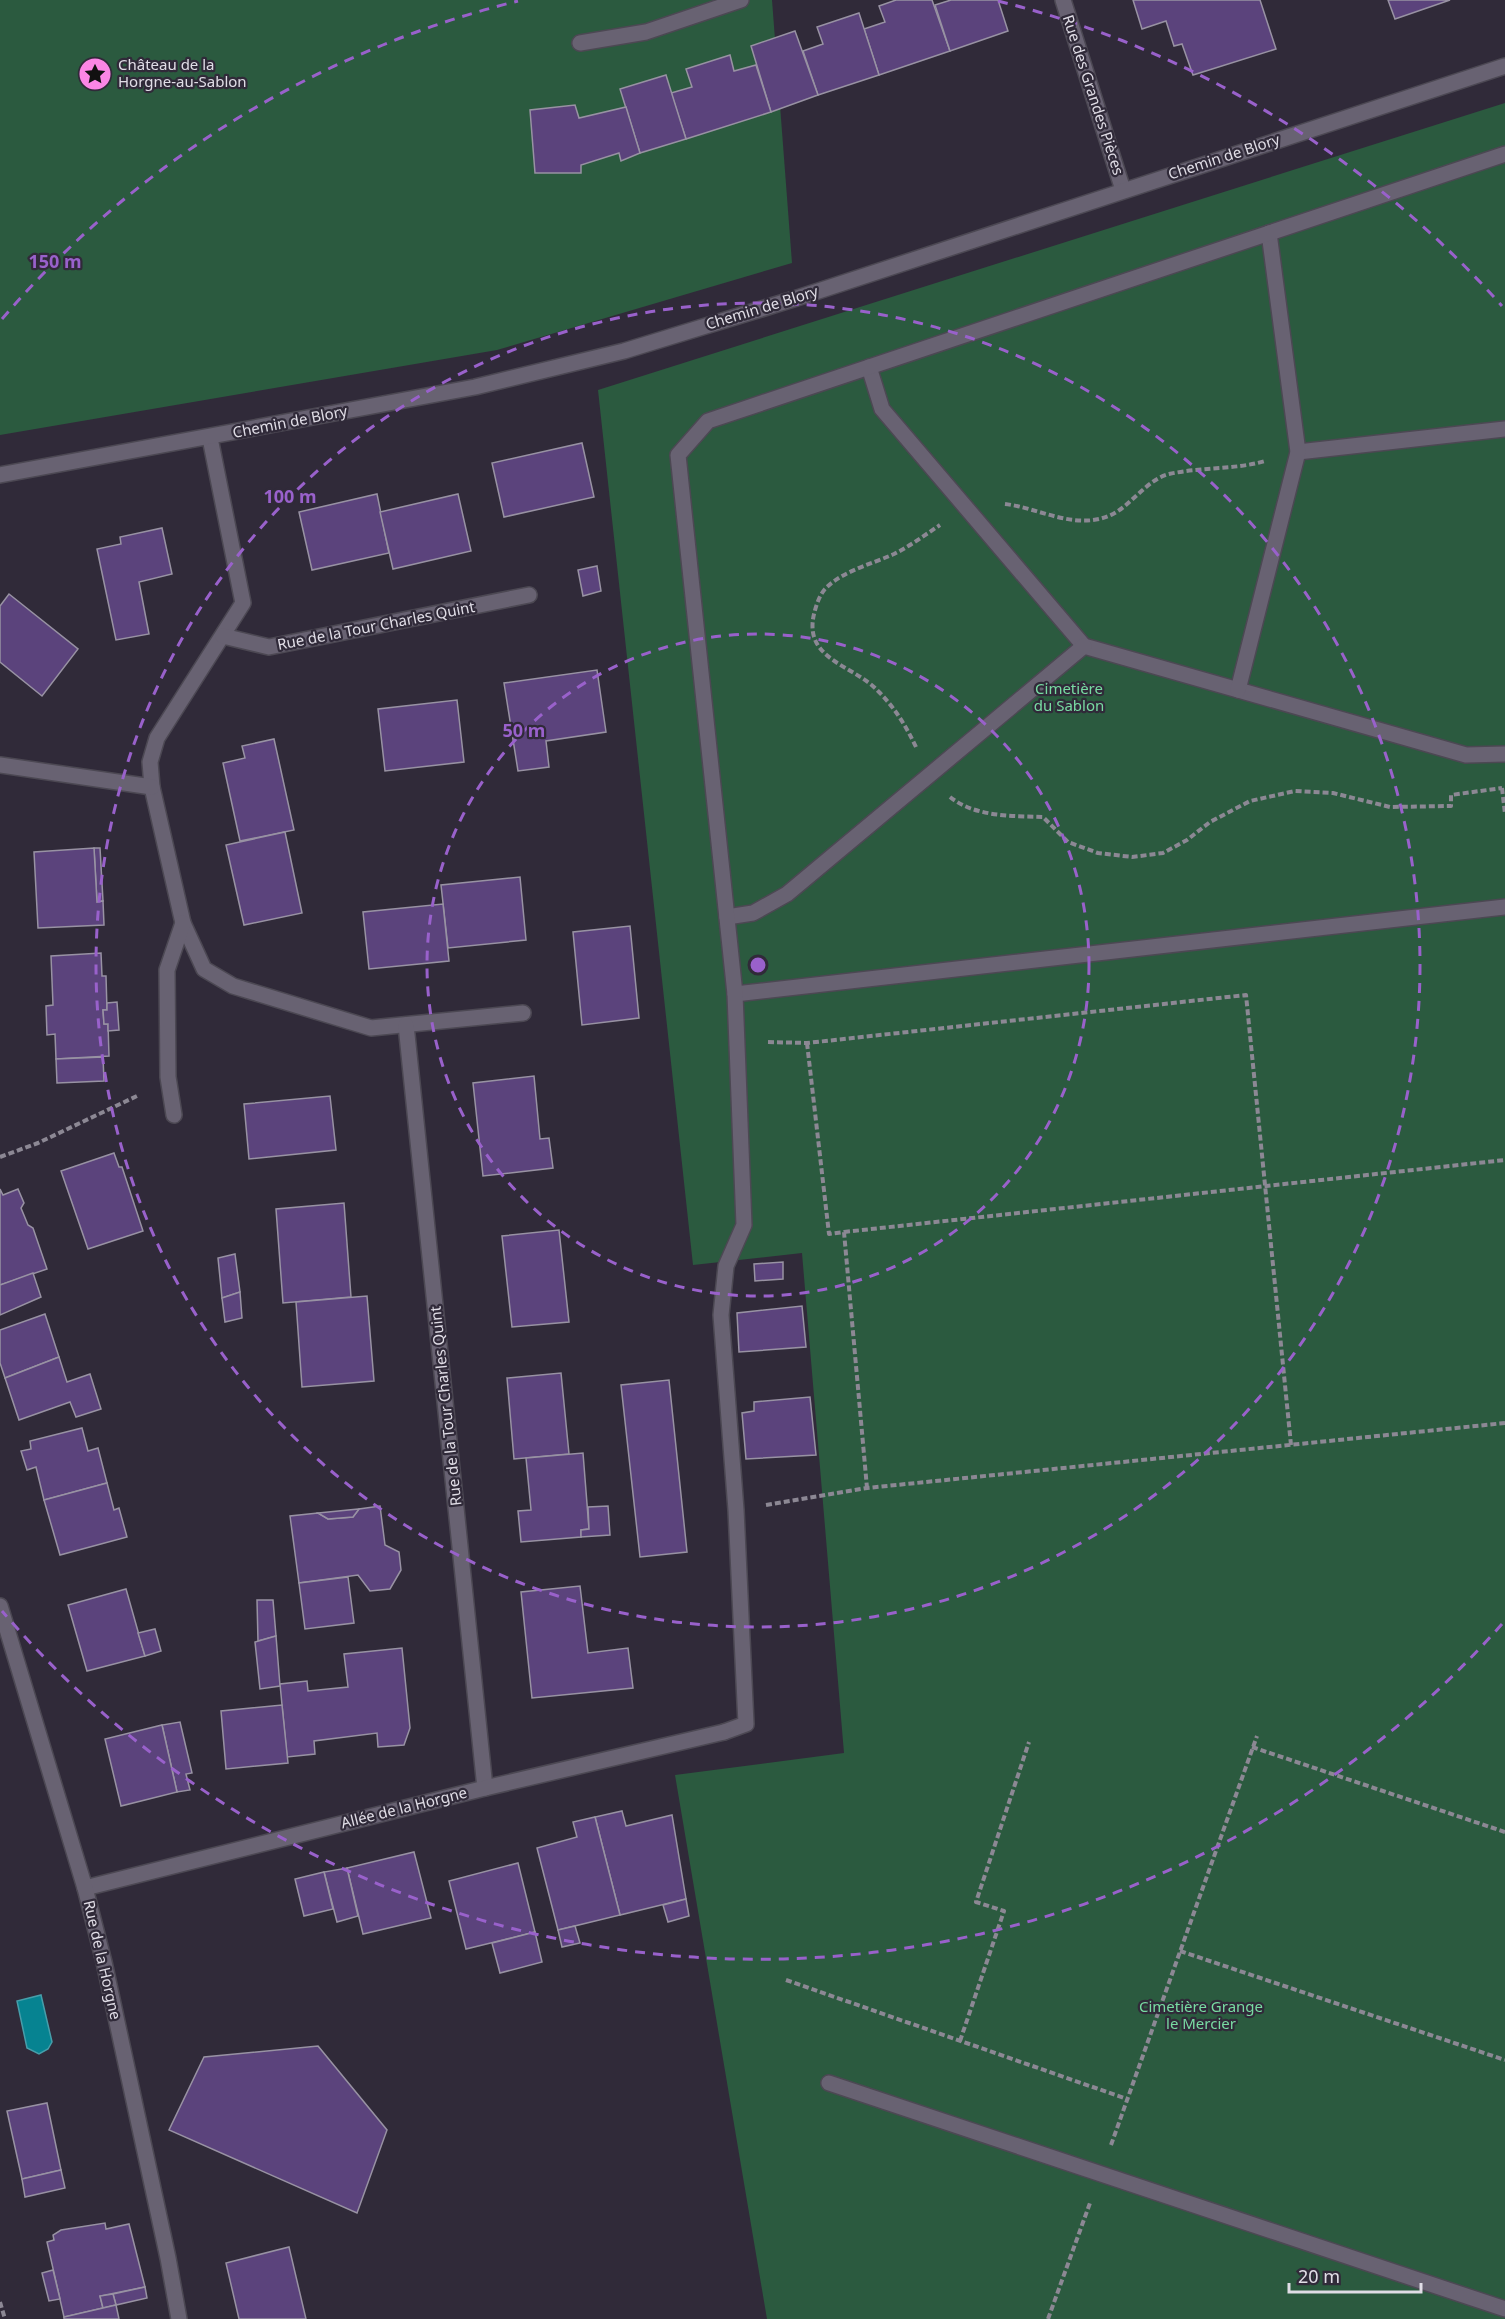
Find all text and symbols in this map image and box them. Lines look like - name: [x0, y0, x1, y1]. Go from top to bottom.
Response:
- street label: Rue des Grandes Pièces: [1059, 12, 1129, 177]
- place label: Château de la Horgne-au-Sablon: [118, 54, 247, 91]
- place icon: Château de la Horgne-au-Sablon: [77, 56, 113, 92]
- street label: Chemin de Blory: [1165, 128, 1282, 184]
- text: 150 m: [28, 249, 82, 273]
- street label: Chemin de Blory: [703, 280, 821, 334]
- street label: Chemin de Blory: [231, 400, 349, 442]
- text: 100 m: [263, 484, 317, 508]
- street label: Rue de la Tour Charles Quint: [275, 596, 477, 654]
- park label: Cimetière du Sablon: [1034, 678, 1104, 715]
- text: 50 m: [503, 718, 545, 742]
- centre of rings: [748, 955, 768, 975]
- street label: Rue de la Tour Charles Quint: [425, 1305, 465, 1507]
- street label: Allée de la Horgne: [339, 1782, 469, 1832]
- street label: Rue de la Horgne: [80, 1898, 126, 2021]
- park label: Cimetière Grange le Mercier: [1139, 1996, 1263, 2033]
- scale bar: [1289, 2256, 1421, 2294]
- text: 20 m: [1298, 2264, 1340, 2288]

